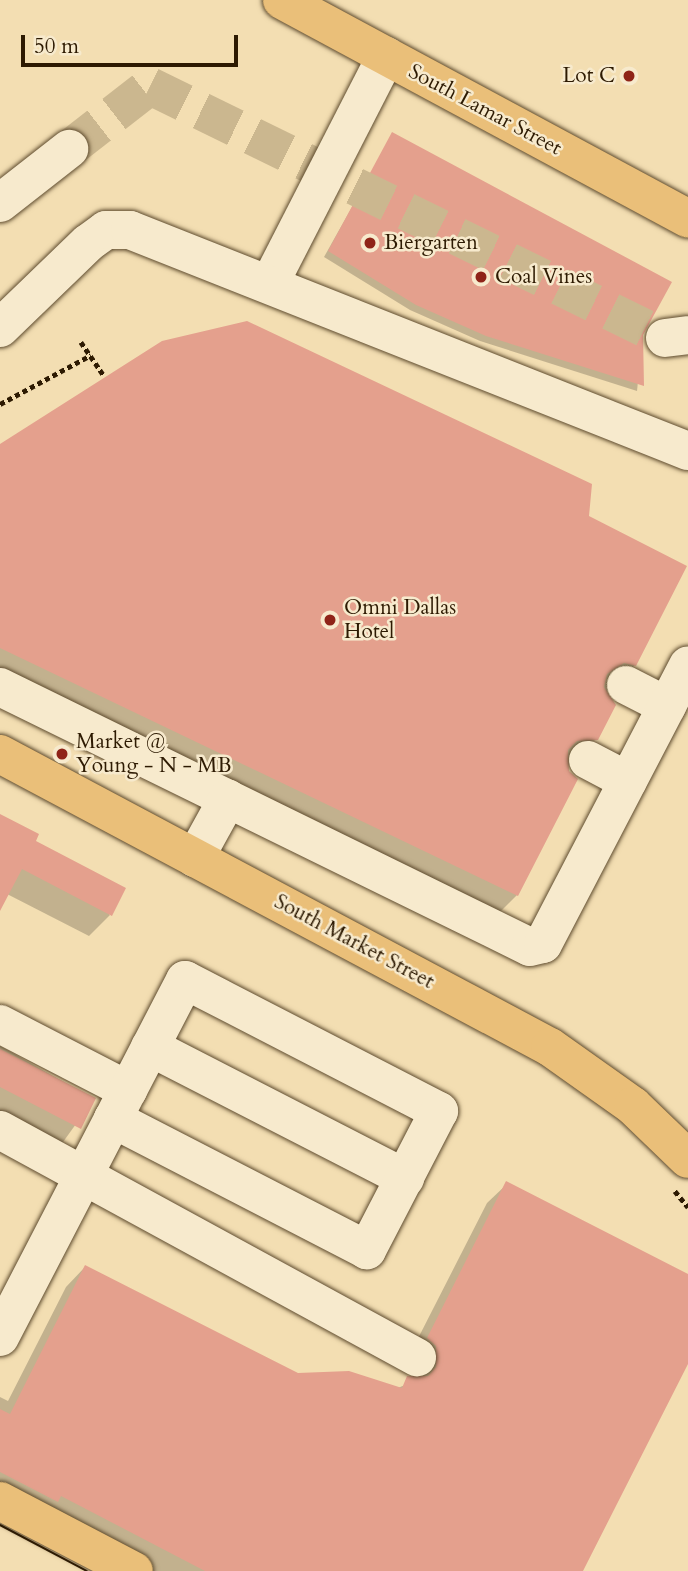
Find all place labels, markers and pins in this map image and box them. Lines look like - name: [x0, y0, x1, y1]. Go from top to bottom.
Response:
- place label: Lot C: [563, 63, 615, 89]
- marker: Lot C: [621, 68, 637, 84]
- place label: Biergarten: [384, 230, 478, 256]
- marker: Biergarten: [362, 235, 378, 251]
- place label: Coal Vines: [495, 264, 592, 290]
- marker: Coal Vines: [473, 269, 489, 285]
- place label: Omni Dallas Hotel: [344, 595, 456, 645]
- marker: Omni Dallas Hotel: [322, 612, 338, 628]
- place label: Market @ Young - N - MB: [76, 729, 231, 779]
- marker: Market @ Young - N - MB: [54, 746, 70, 762]

